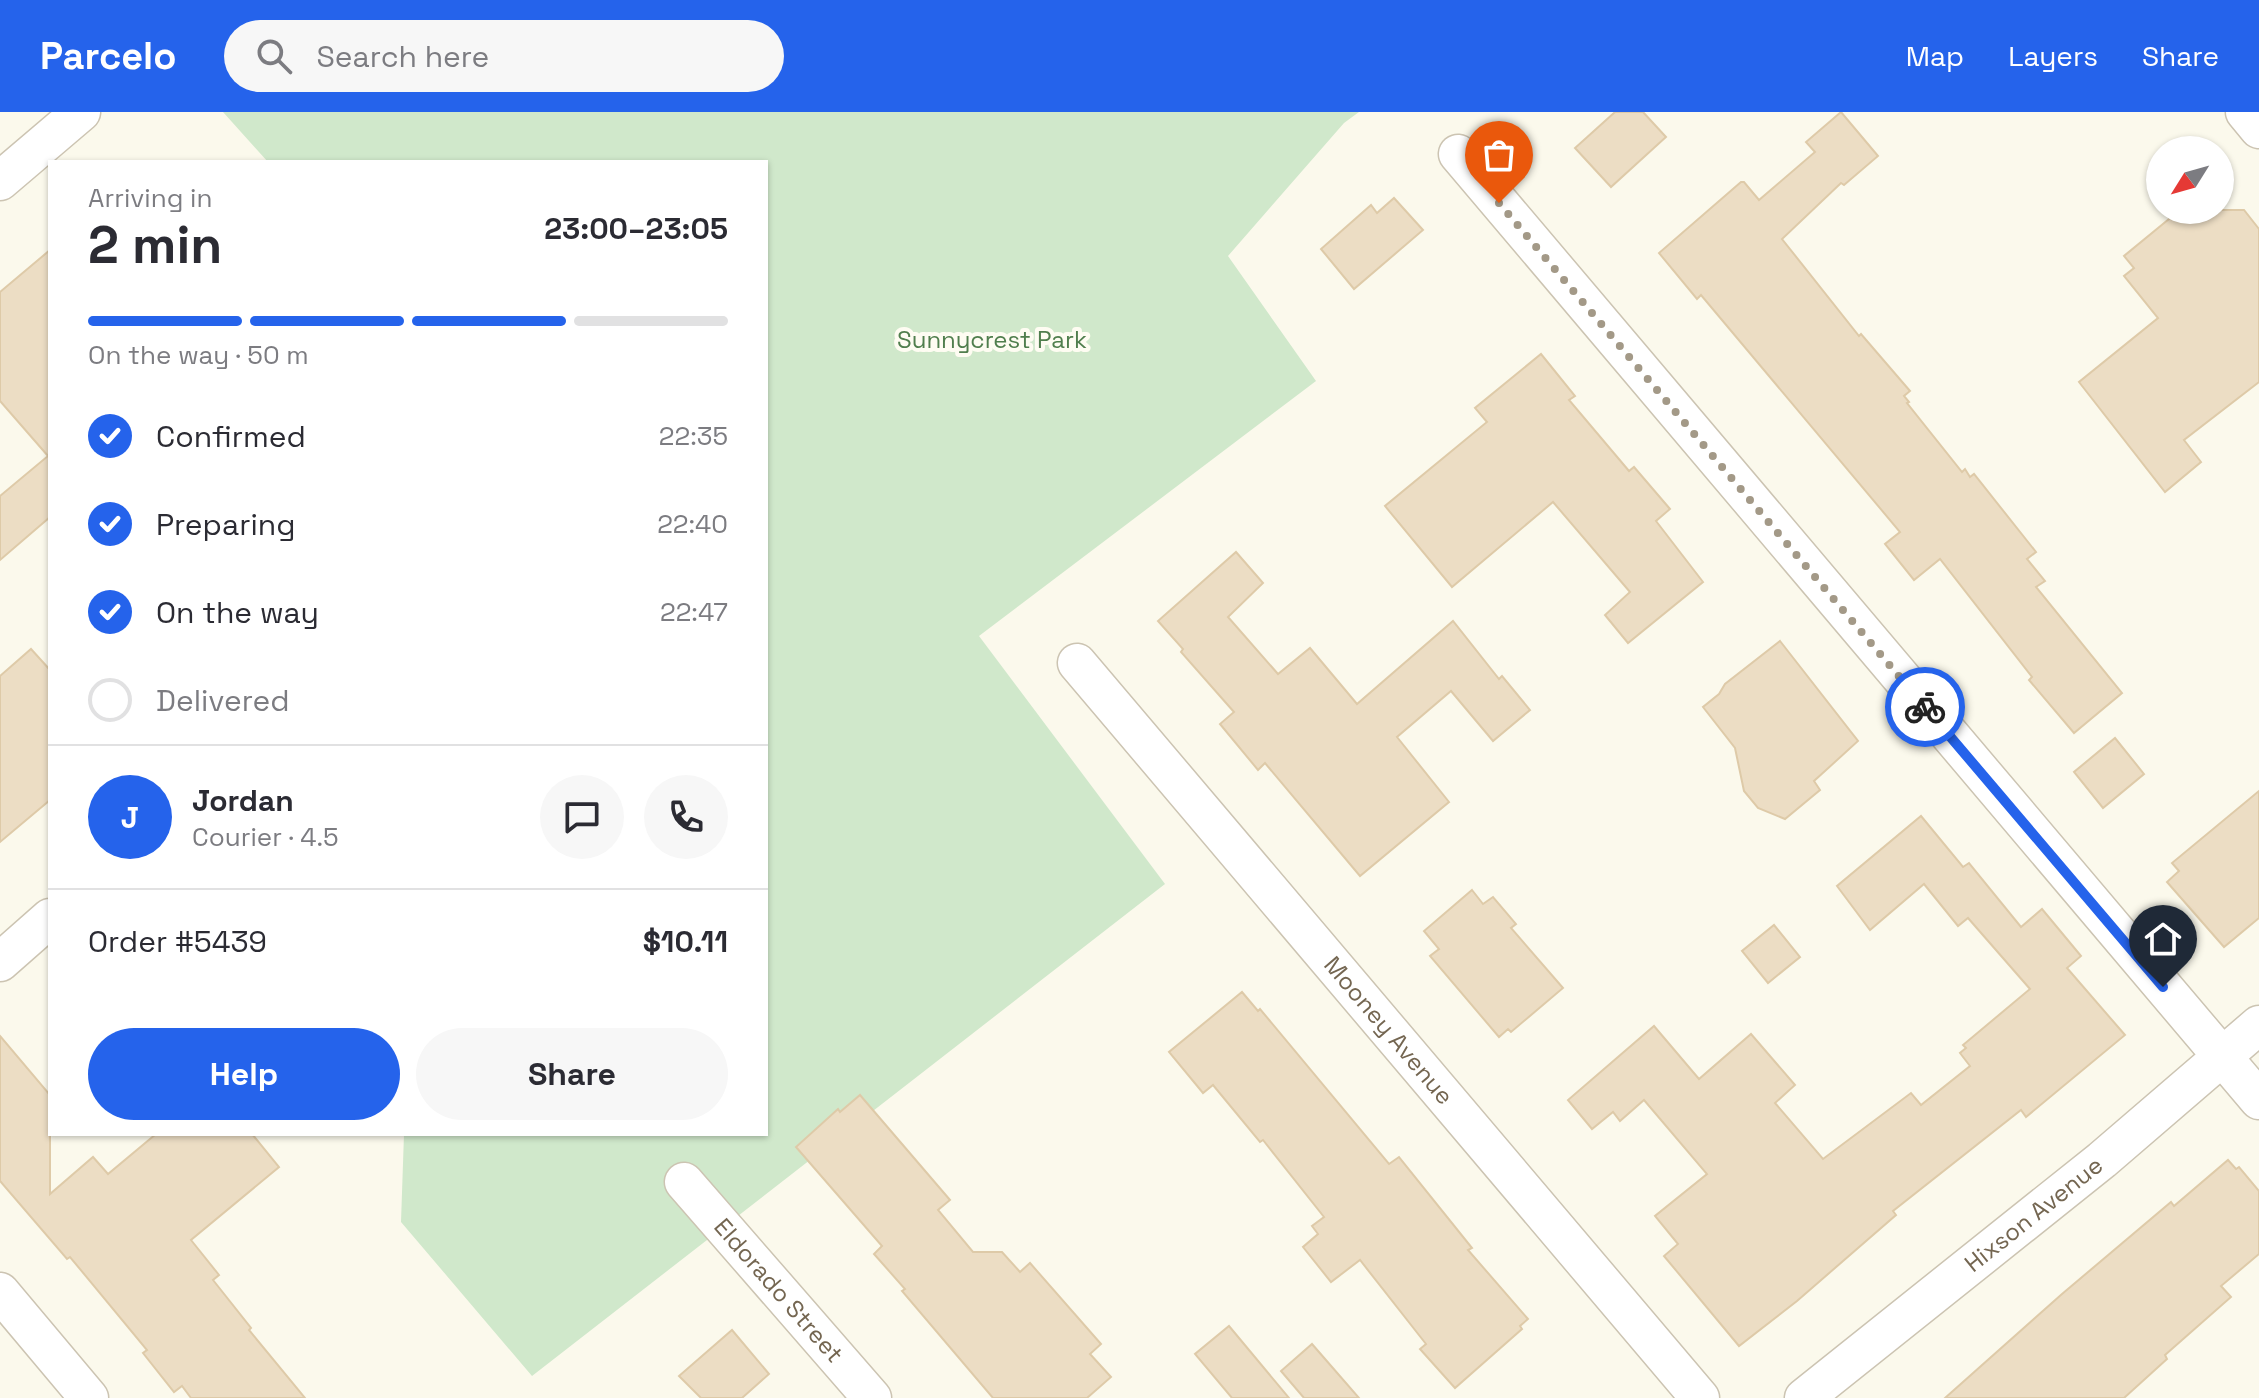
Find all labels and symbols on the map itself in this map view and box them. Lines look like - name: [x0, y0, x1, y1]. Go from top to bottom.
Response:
- pin: [1465, 121, 1533, 203]
- north arrow: [2146, 136, 2234, 224]
- park label: Sunnycrest Park: [897, 324, 1087, 355]
- courier: [1885, 667, 1965, 747]
- pin: [2129, 905, 2197, 987]
- street label: Mooney Avenue: [1317, 950, 1461, 1111]
- street label: Hixson Avenue: [1958, 1149, 2109, 1279]
- street label: Eldorado Street: [708, 1212, 850, 1369]

